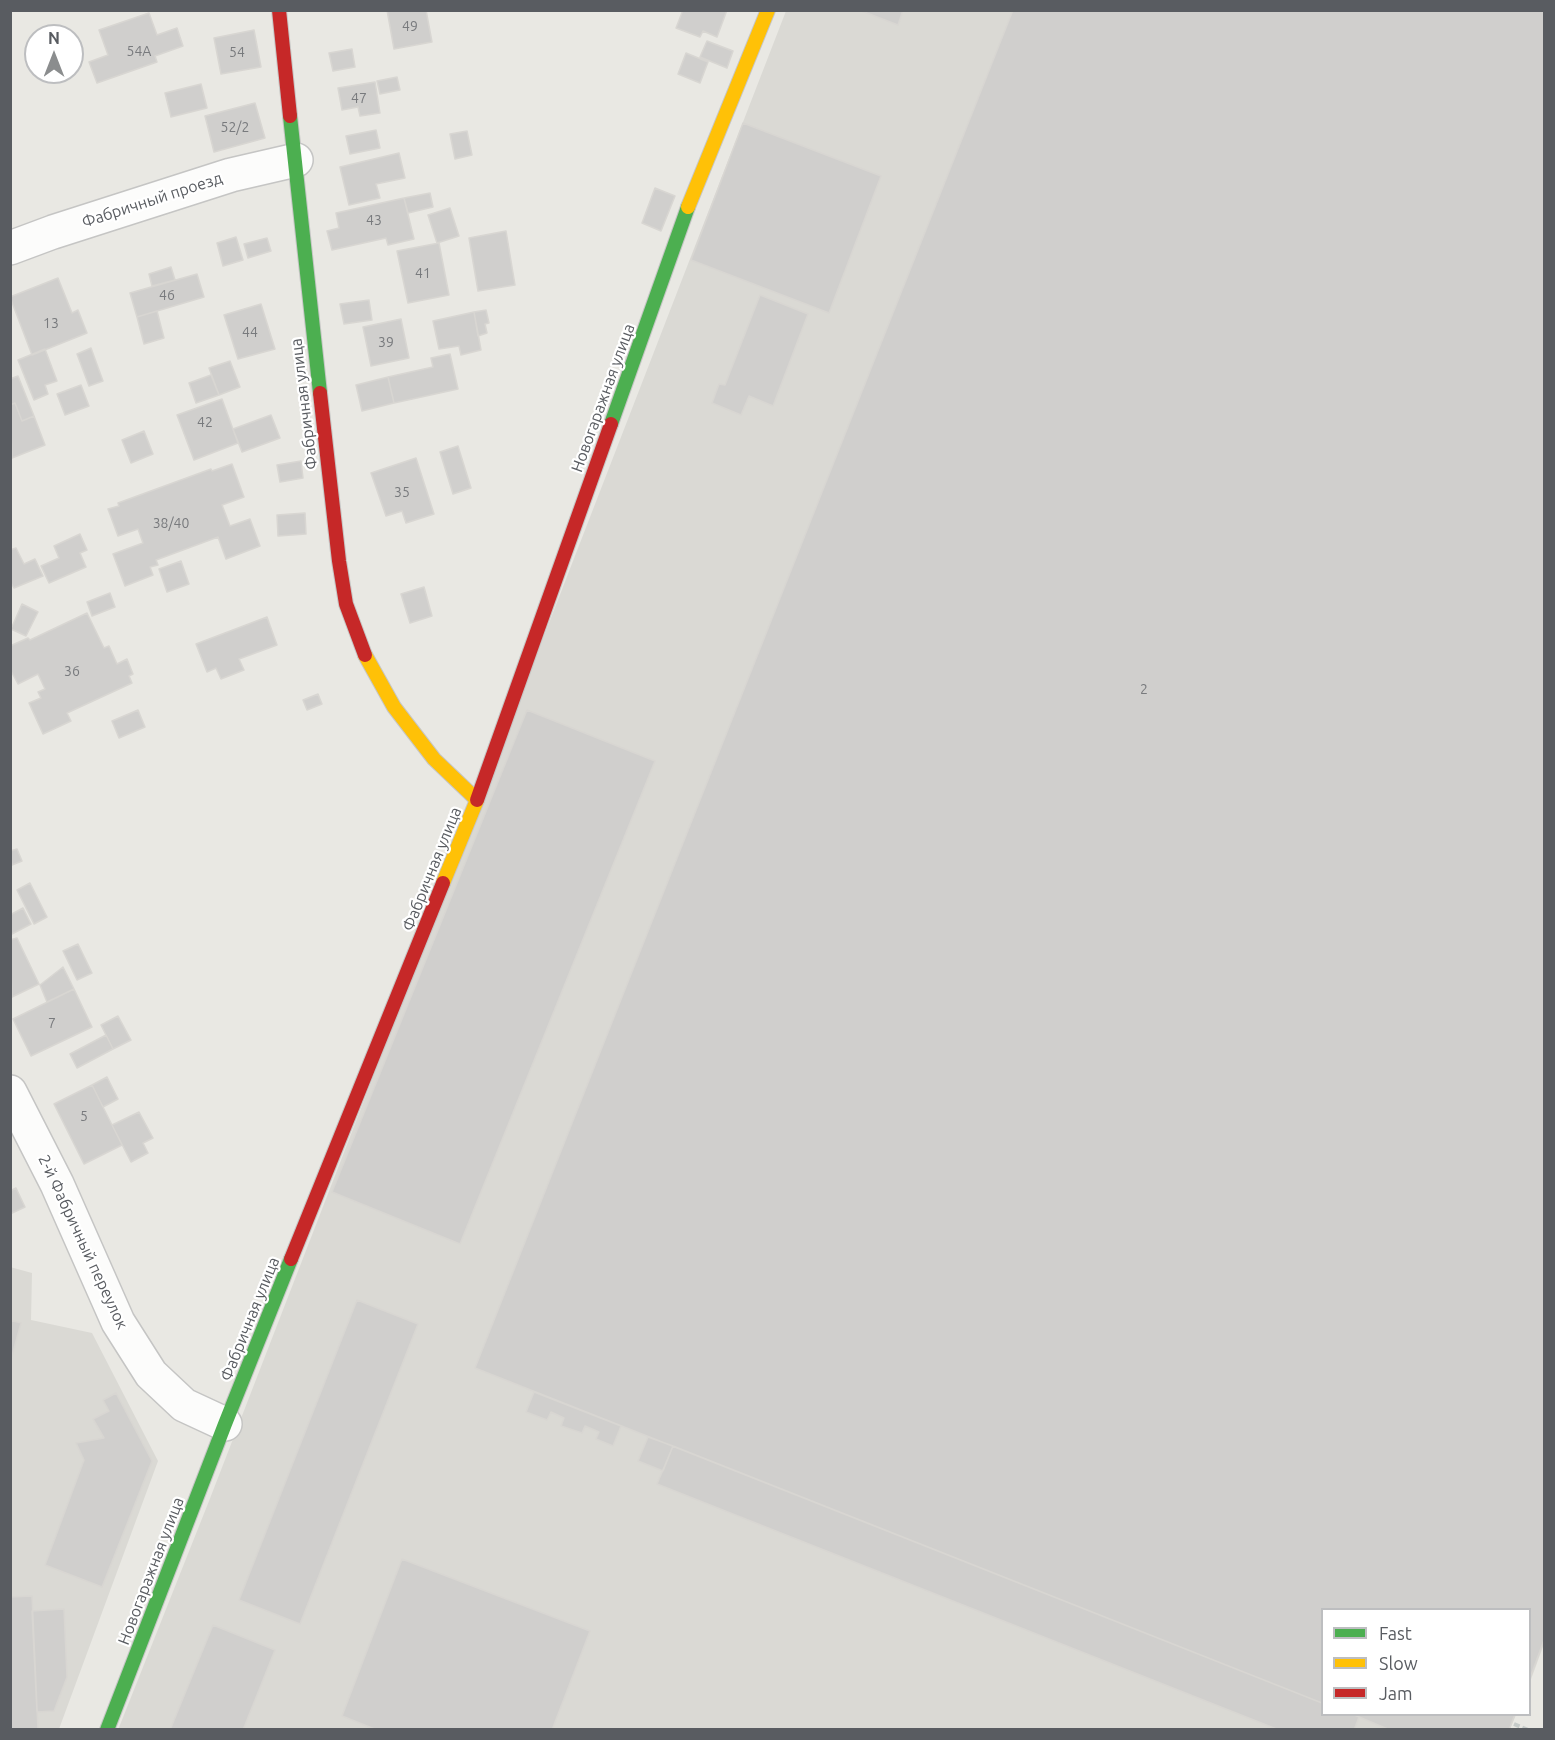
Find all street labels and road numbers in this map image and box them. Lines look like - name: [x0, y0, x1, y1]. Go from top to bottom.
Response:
- street label: Фабричный проезд: [79, 168, 225, 232]
- street label: Новогаражная улица: [567, 321, 639, 475]
- street label: Фабричная улица: [286, 337, 322, 471]
- street label: Фабричная улица: [398, 804, 466, 934]
- street label: 2-й Фабричный переулок: [34, 1152, 132, 1332]
- street label: Фабричная улица: [216, 1254, 284, 1384]
- street label: Новогаражная улица: [114, 1495, 188, 1647]

